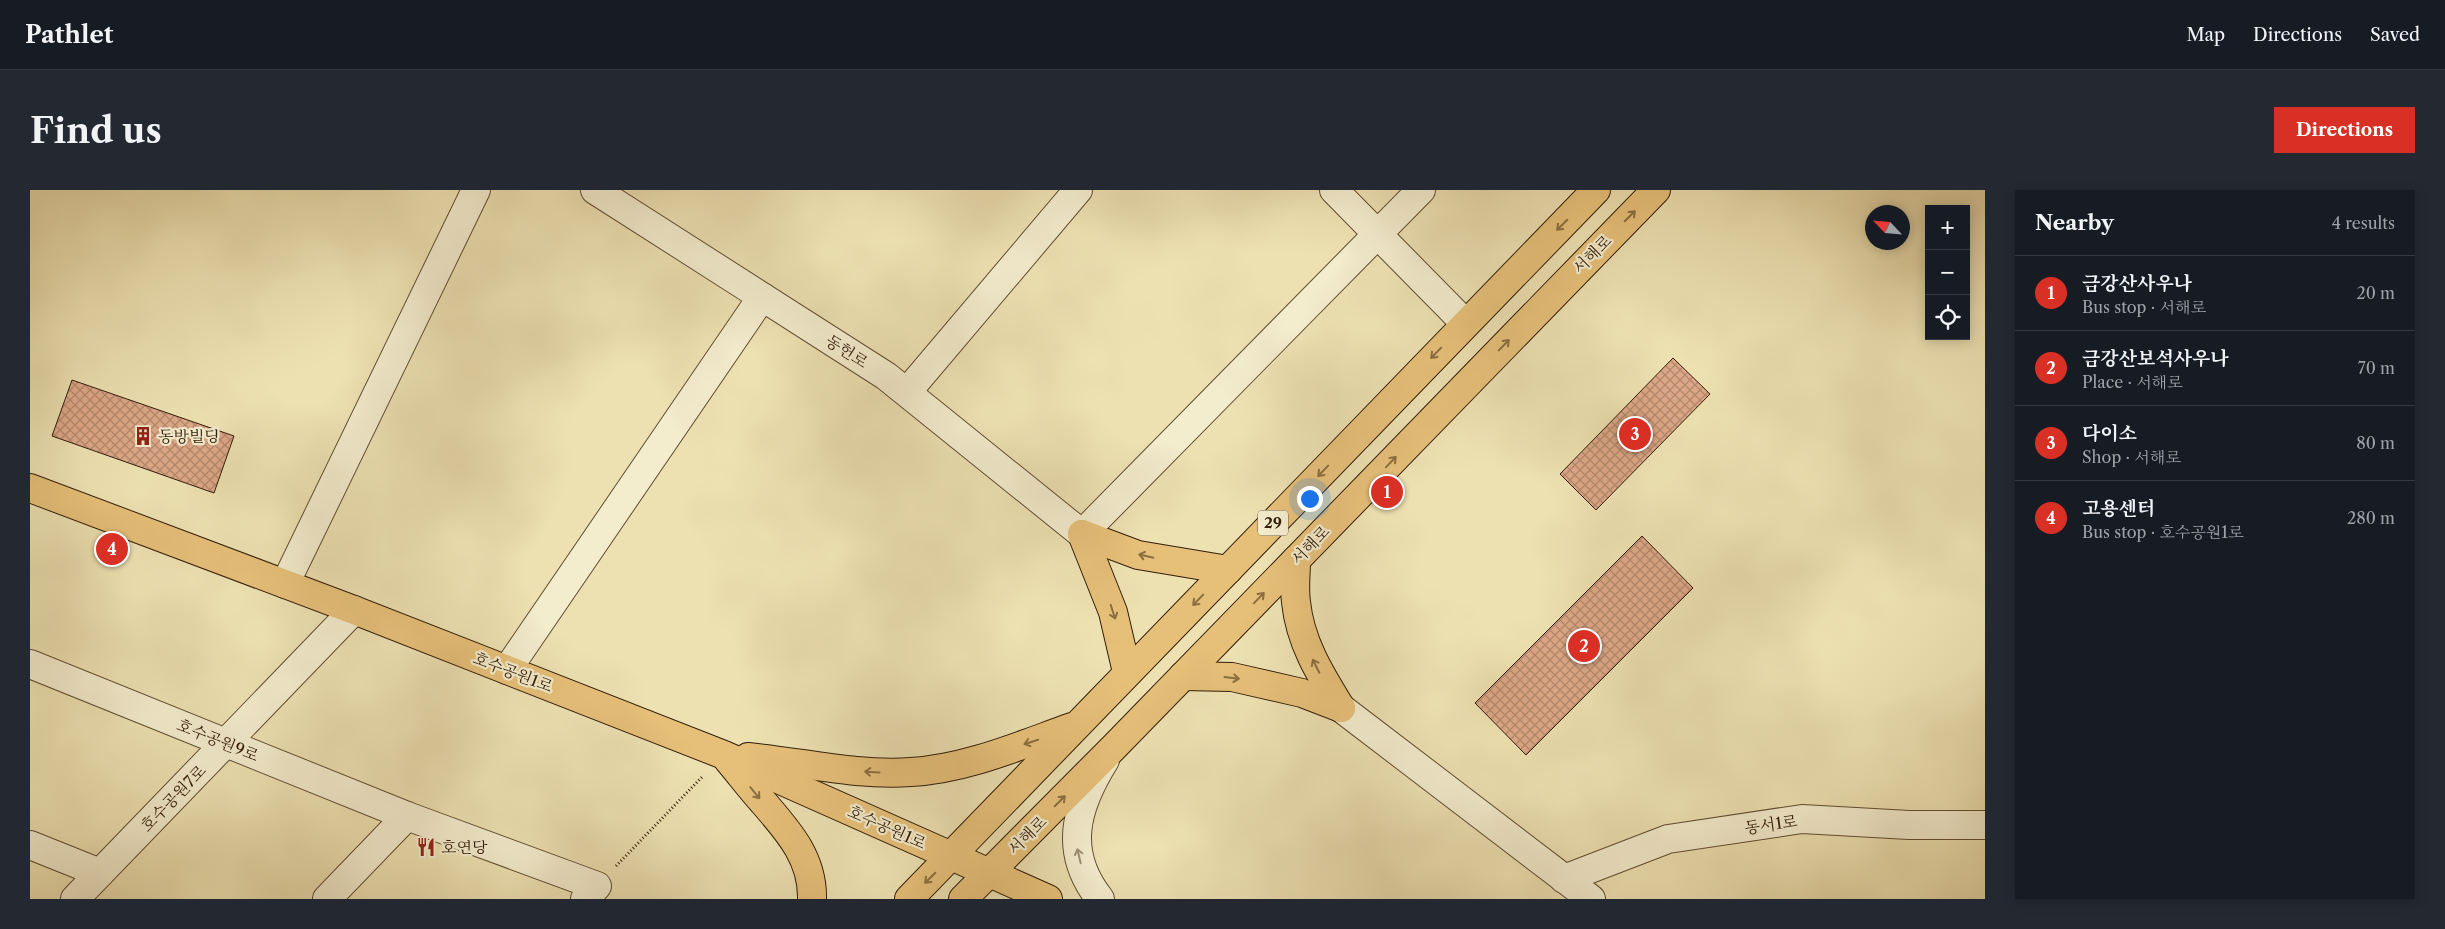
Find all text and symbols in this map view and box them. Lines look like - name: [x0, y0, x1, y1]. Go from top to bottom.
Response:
- text: Pathlet: [25, 20, 113, 49]
- text: Map: [2186, 24, 2225, 46]
- text: Directions: [2253, 24, 2342, 46]
- text: Saved: [2370, 24, 2420, 46]
- button: Directions: [2274, 107, 2415, 153]
- text: Find us: [30, 109, 162, 152]
- north arrow: [1865, 205, 1910, 250]
- map controls: [1925, 205, 1970, 340]
- button: +: [1925, 205, 1970, 250]
- one-way arrow: [1624, 210, 1636, 223]
- text: Nearby: [2035, 210, 2114, 235]
- text: 4 results: [2332, 213, 2395, 233]
- one-way arrow: [1555, 219, 1568, 231]
- street label: 서해로: [1569, 230, 1616, 277]
- button: −: [1925, 250, 1970, 295]
- text: 금강산사우나: [2082, 272, 2192, 295]
- text: 1: [2047, 283, 2055, 303]
- text: 20 m: [2356, 283, 2395, 303]
- button: locate: [1925, 295, 1970, 340]
- text: Bus stop · 서해로: [2082, 297, 2206, 317]
- street label: 동헌로: [822, 330, 872, 372]
- one-way arrow: [1498, 339, 1510, 351]
- one-way arrow: [1430, 347, 1442, 360]
- text: 금강산보석사우나: [2082, 347, 2229, 370]
- text: 2: [2046, 358, 2056, 378]
- text: 70 m: [2358, 358, 2395, 378]
- text: Place · 서해로: [2082, 372, 2183, 392]
- pin: 3: [1619, 415, 1651, 453]
- text: 다이소: [2082, 422, 2137, 445]
- building icon: 동방빌딩: [132, 425, 154, 447]
- place label: 동방빌딩: [158, 426, 220, 446]
- text: 3: [2046, 433, 2056, 453]
- text: 80 m: [2356, 433, 2395, 453]
- text: Shop · 서해로: [2082, 447, 2181, 467]
- one-way arrow: [1385, 456, 1397, 468]
- one-way arrow: [1317, 464, 1329, 477]
- pin: 1: [1371, 473, 1403, 511]
- your location: [1297, 486, 1323, 512]
- text: 고용센터: [2082, 497, 2155, 520]
- text: 4: [2046, 508, 2056, 528]
- text: 280 m: [2347, 508, 2395, 528]
- road number: 29: [1258, 510, 1288, 536]
- street label: 서해로: [1287, 521, 1334, 569]
- text: Bus stop · 호수공원1로: [2082, 522, 2244, 542]
- pin: 4: [96, 530, 128, 568]
- one-way arrow: [1138, 551, 1154, 560]
- one-way arrow: [1253, 591, 1265, 604]
- one-way arrow: [1192, 594, 1204, 607]
- one-way arrow: [1108, 604, 1118, 620]
- pin: 2: [1568, 627, 1600, 665]
- street label: 호수공원1로: [470, 648, 556, 697]
- one-way arrow: [1311, 659, 1320, 674]
- one-way arrow: [1224, 673, 1240, 683]
- street label: 호수공원9로: [174, 714, 262, 766]
- one-way arrow: [1023, 737, 1039, 747]
- street label: 호수공원7로: [136, 760, 210, 836]
- one-way arrow: [865, 767, 881, 776]
- one-way arrow: [749, 786, 760, 799]
- one-way arrow: [1054, 795, 1066, 808]
- street label: 호수공원1로: [845, 801, 930, 853]
- street label: 동서1로: [1743, 810, 1799, 838]
- street label: 서해로: [1004, 811, 1051, 858]
- restaurant icon: 호연당: [415, 836, 437, 858]
- place label: 호연당: [441, 837, 488, 857]
- one-way arrow: [1074, 849, 1083, 865]
- one-way arrow: [924, 871, 936, 884]

